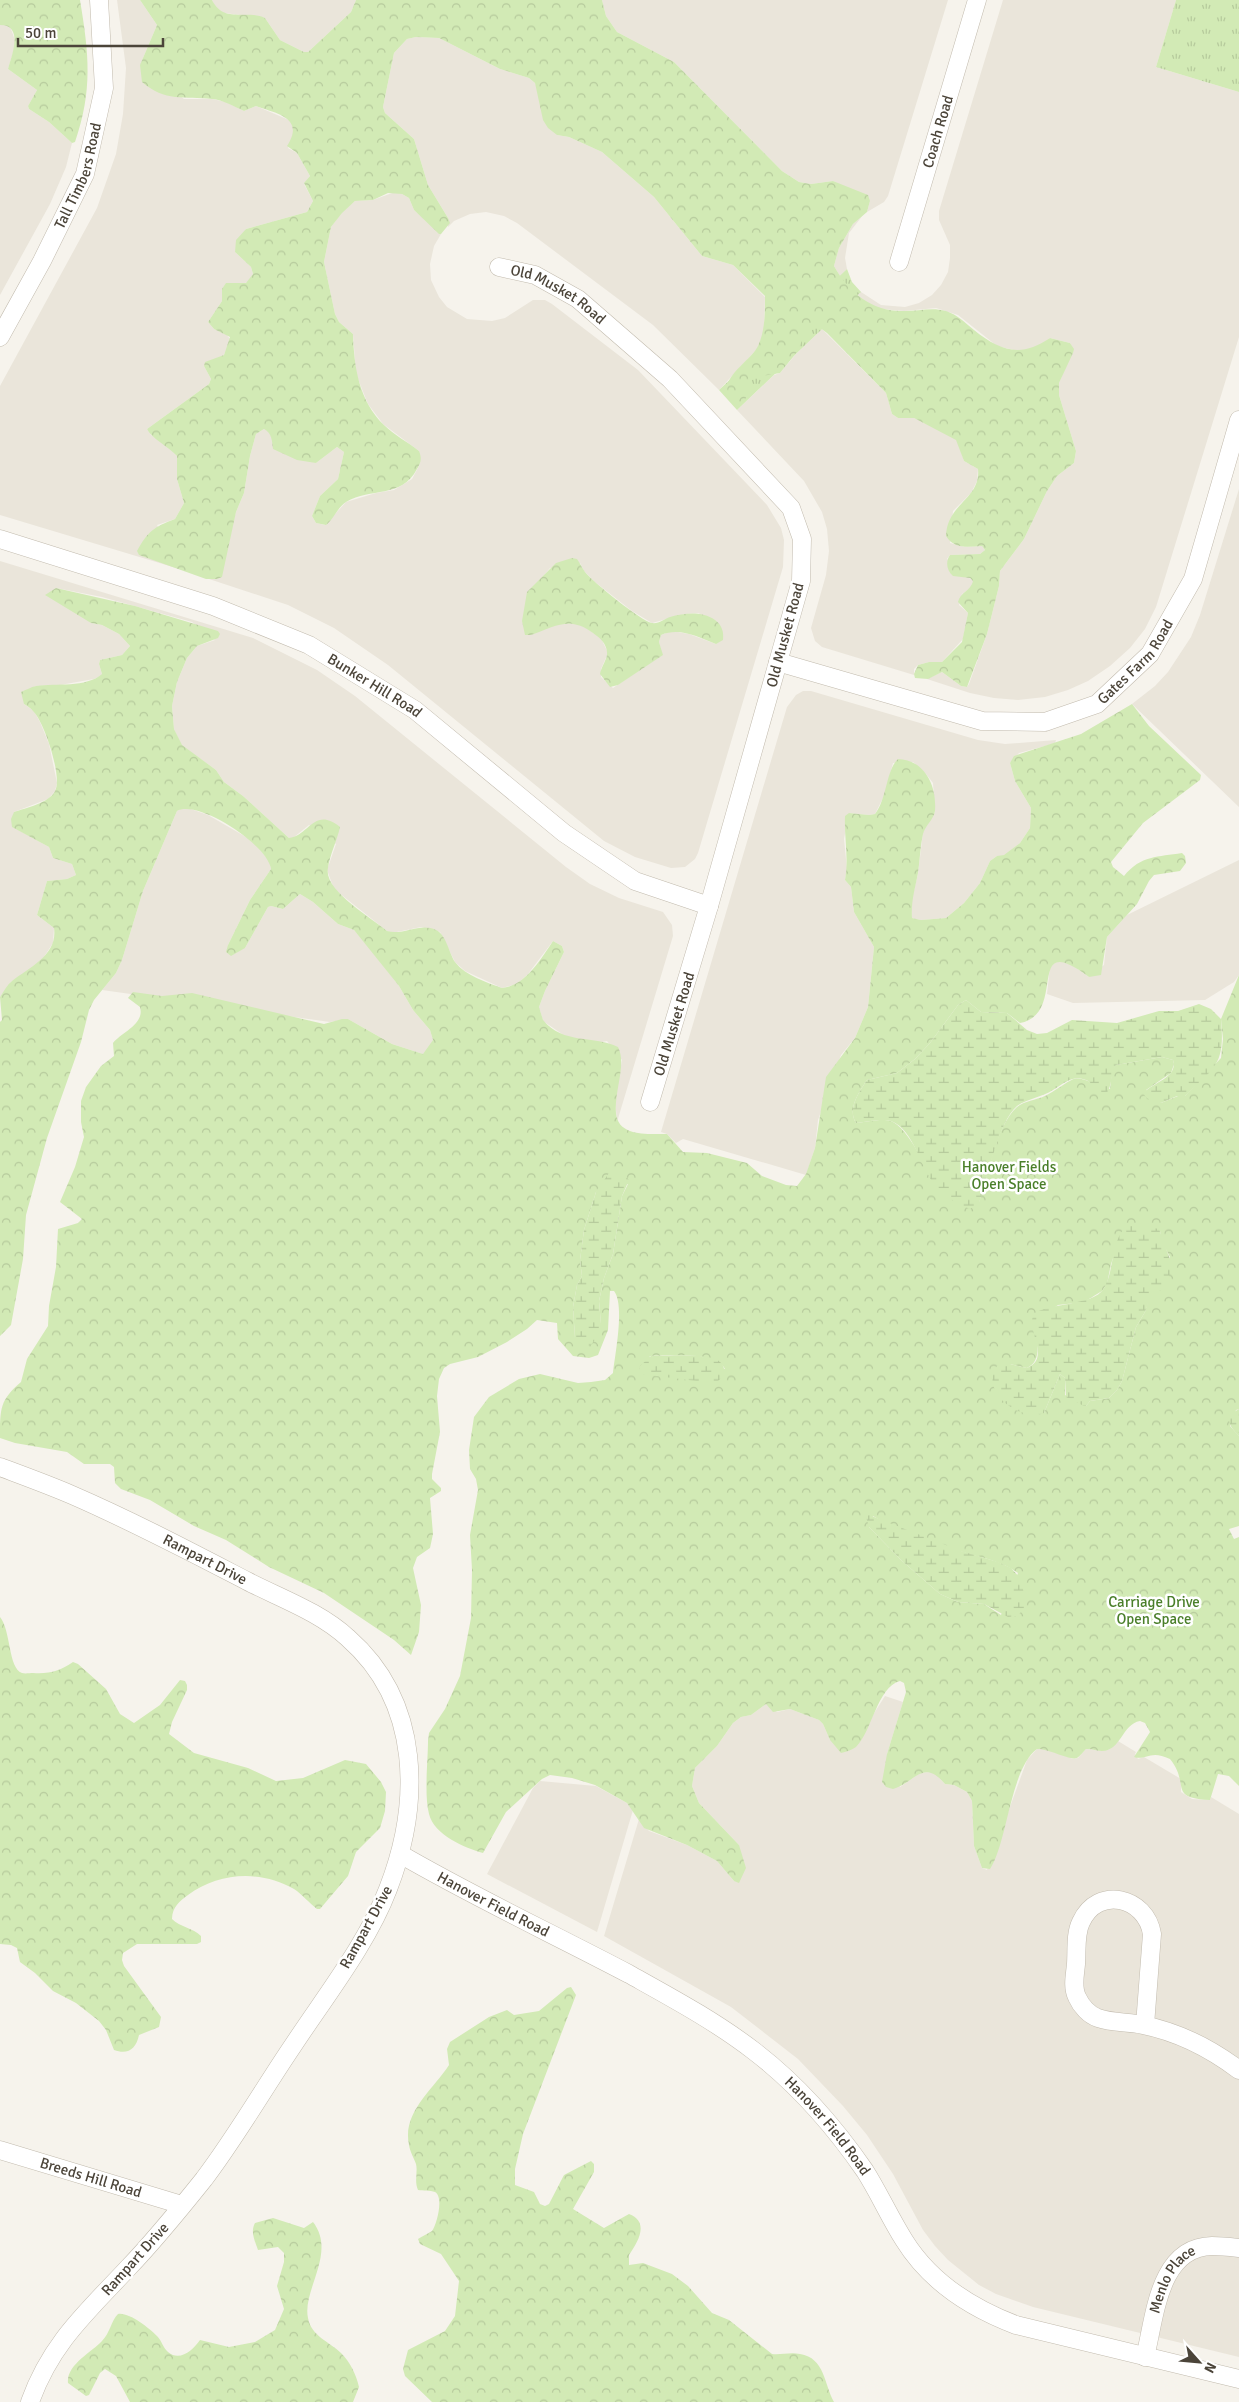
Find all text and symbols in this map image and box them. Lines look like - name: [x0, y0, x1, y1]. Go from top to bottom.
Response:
- scale bar: [18, 15, 162, 47]
- text: 50 m: [25, 24, 56, 42]
- street label: Coach Road: [918, 93, 957, 170]
- street label: Tall Timbers Road: [50, 121, 105, 232]
- street label: Old Musket Road: [509, 261, 609, 328]
- street label: Old Musket Road: [762, 581, 808, 689]
- street label: Gates Farm Road: [1094, 616, 1177, 708]
- street label: Bunker Hill Road: [324, 650, 426, 721]
- street label: Old Musket Road: [650, 970, 698, 1078]
- park label: Hanover Fields Open Space: [962, 1158, 1057, 1193]
- street label: Rampart Drive: [160, 1530, 250, 1588]
- park label: Carriage Drive Open Space: [1108, 1593, 1200, 1628]
- street label: Hanover Field Road: [434, 1868, 552, 1941]
- street label: Rampart Drive: [336, 1882, 396, 1972]
- street label: Hanover Field Road: [781, 2073, 874, 2179]
- street label: Breeds Hill Road: [38, 2154, 144, 2201]
- street label: Rampart Drive: [98, 2219, 172, 2299]
- street label: Menlo Place: [1146, 2241, 1198, 2315]
- north arrow: [1174, 2337, 1224, 2387]
- text: N: [1200, 2359, 1220, 2376]

